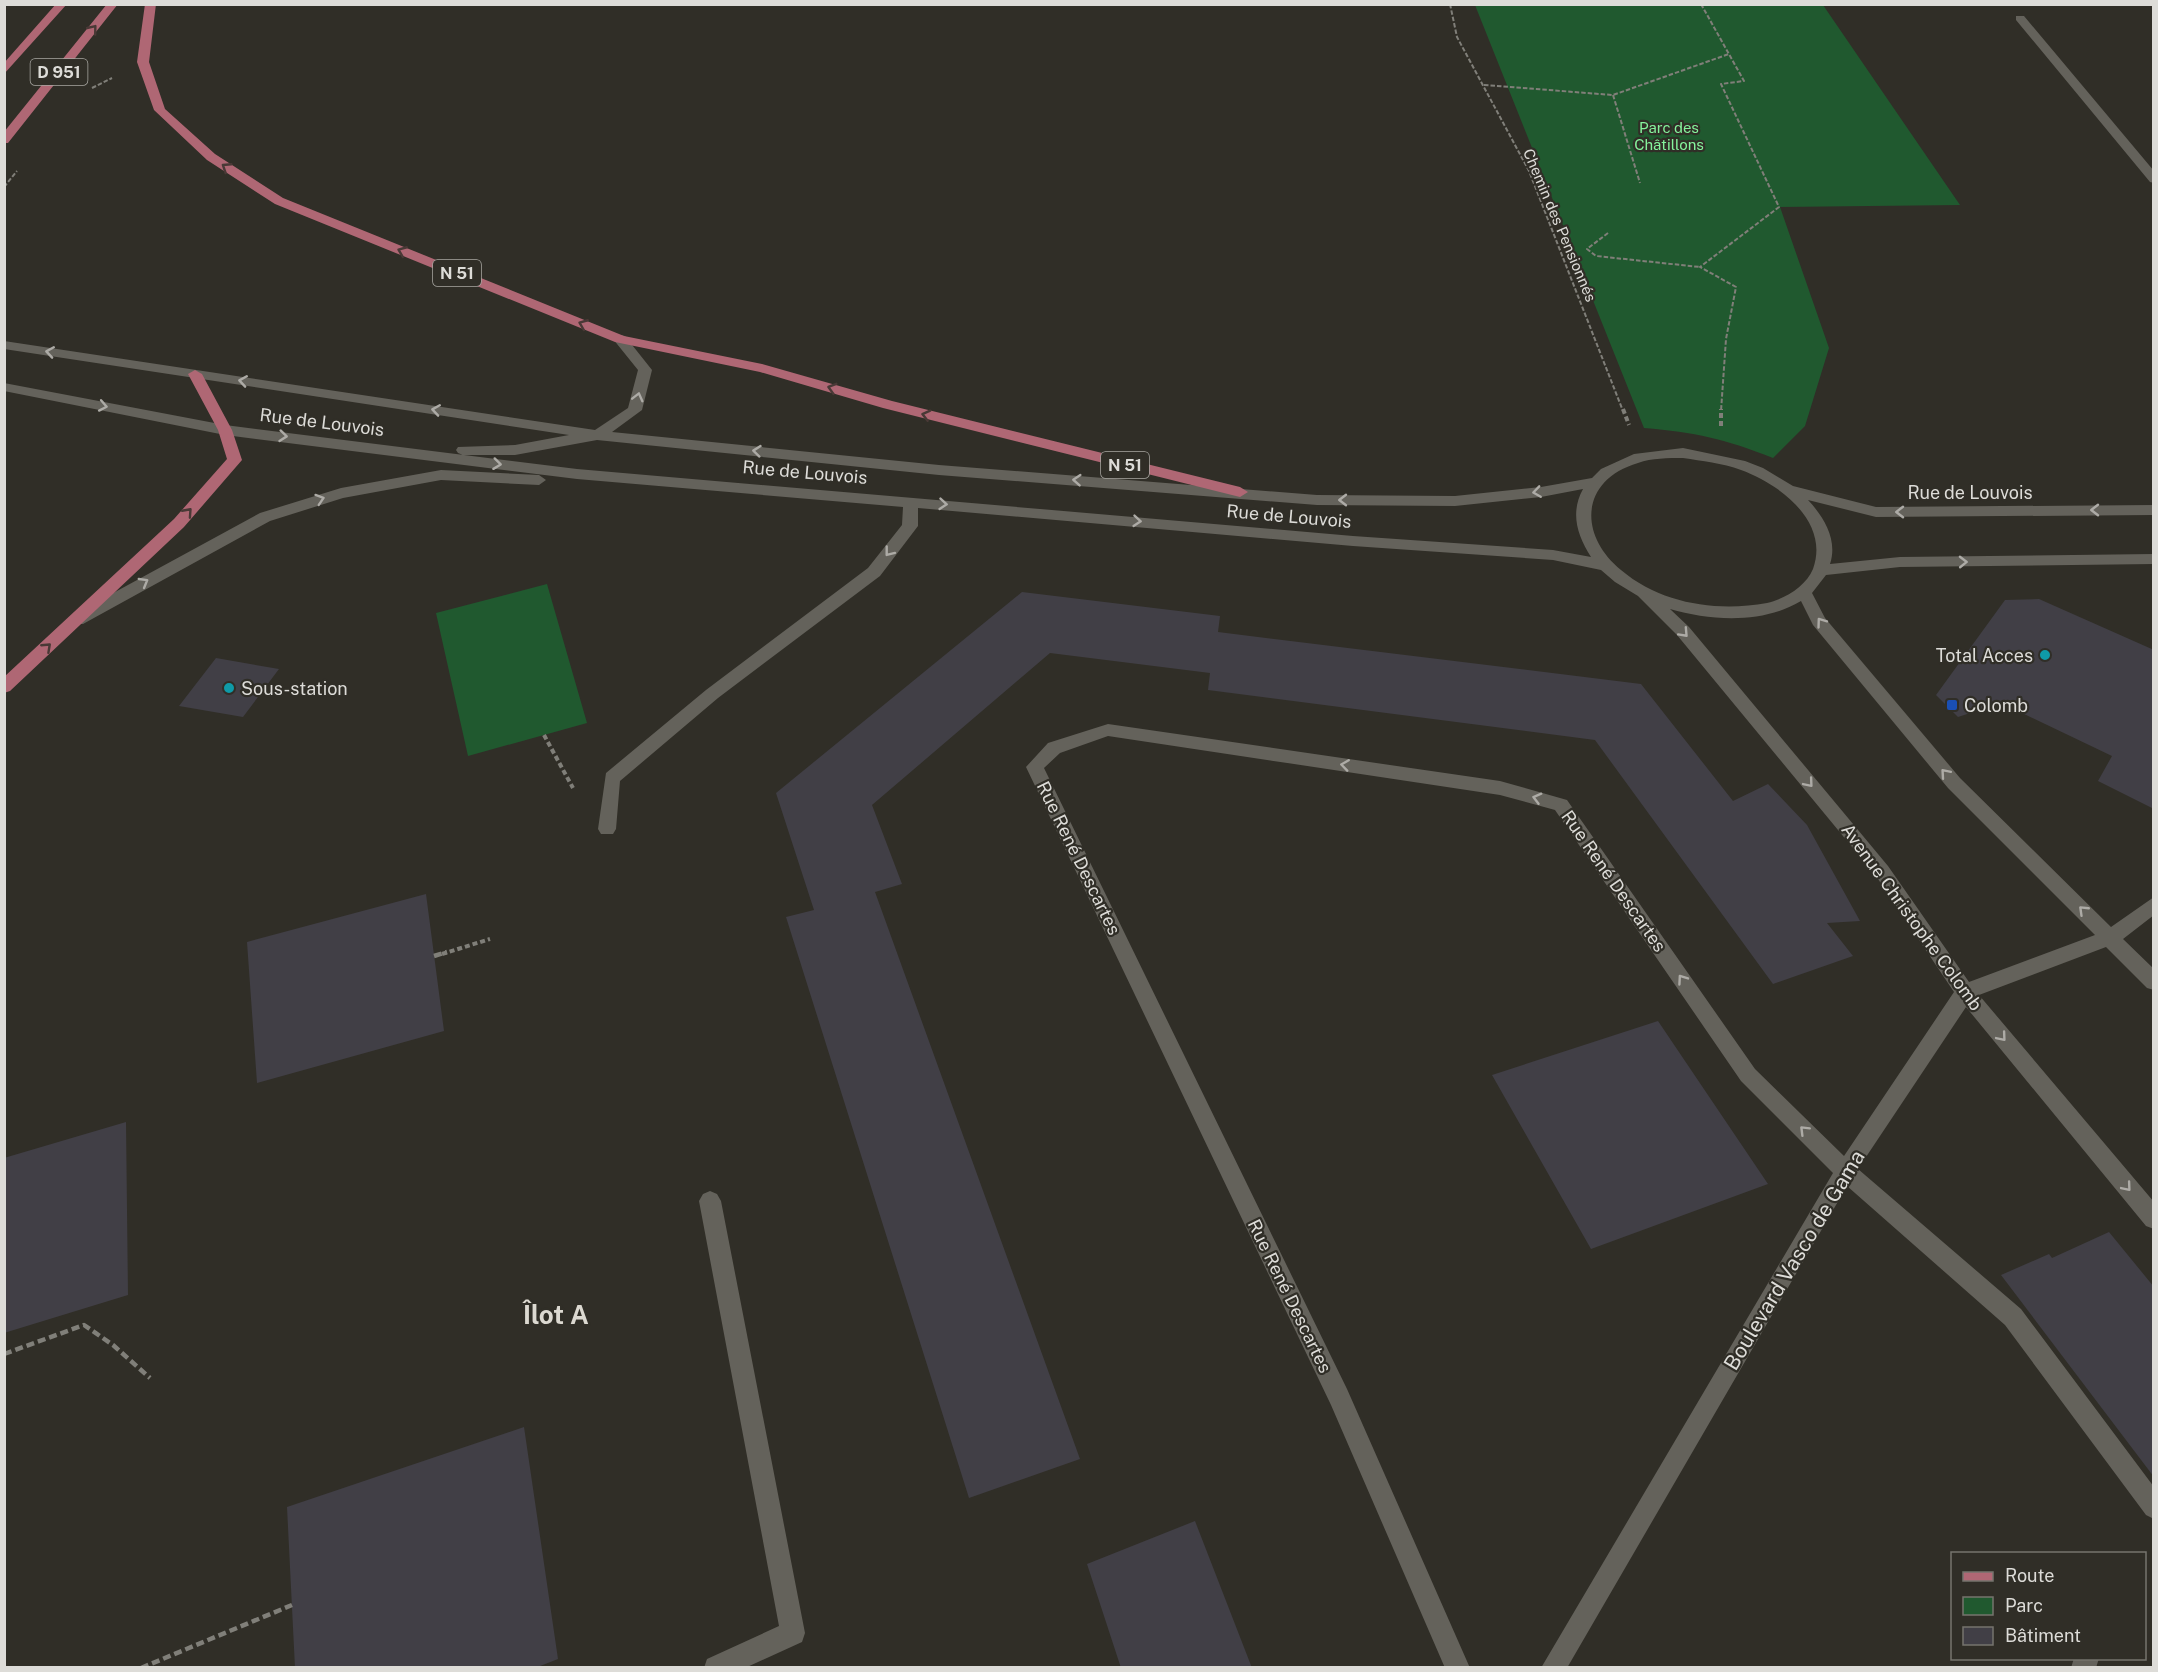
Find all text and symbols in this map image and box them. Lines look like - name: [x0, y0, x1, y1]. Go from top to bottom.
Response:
- one-way arrow: [86, 25, 97, 36]
- road number: D 951: [31, 59, 88, 85]
- park label: Parc des Châtillons: [1634, 119, 1704, 153]
- street label: Chemin des Pensionnés: [1520, 146, 1600, 304]
- one-way arrow: [222, 164, 233, 175]
- one-way arrow: [397, 246, 408, 258]
- road number: N 51: [433, 260, 481, 286]
- one-way arrow: [578, 319, 589, 331]
- one-way arrow: [46, 346, 55, 358]
- one-way arrow: [238, 376, 248, 388]
- one-way arrow: [827, 383, 838, 395]
- one-way arrow: [631, 392, 643, 402]
- one-way arrow: [98, 399, 108, 412]
- street label: Rue de Louvois: [259, 404, 385, 440]
- one-way arrow: [431, 405, 440, 417]
- one-way arrow: [922, 409, 932, 422]
- one-way arrow: [279, 430, 288, 442]
- one-way arrow: [752, 445, 761, 458]
- road number: N 51: [1101, 452, 1149, 478]
- street label: Rue de Louvois: [742, 456, 868, 488]
- one-way arrow: [493, 457, 502, 470]
- one-way arrow: [1072, 474, 1081, 487]
- street label: Rue de Louvois: [1907, 482, 2033, 503]
- one-way arrow: [1533, 485, 1542, 497]
- one-way arrow: [314, 494, 325, 507]
- one-way arrow: [1338, 494, 1347, 506]
- one-way arrow: [938, 497, 947, 510]
- street label: Rue de Louvois: [1226, 500, 1352, 532]
- one-way arrow: [2091, 504, 2100, 516]
- one-way arrow: [1896, 506, 1905, 518]
- one-way arrow: [181, 508, 192, 519]
- one-way arrow: [1132, 514, 1141, 527]
- one-way arrow: [886, 545, 897, 556]
- one-way arrow: [1959, 556, 1968, 568]
- one-way arrow: [138, 578, 149, 589]
- one-way arrow: [1817, 618, 1828, 629]
- one-way arrow: [1677, 626, 1688, 637]
- one-way arrow: [41, 643, 51, 654]
- place label: Total Acces: [1936, 645, 2033, 666]
- marker: Total Acces: [2038, 648, 2052, 662]
- place label: Sous-station: [241, 678, 348, 699]
- marker: Sous-station: [222, 681, 236, 695]
- place label: Colomb: [1964, 695, 2028, 716]
- marker: Colomb: [1945, 698, 1959, 712]
- one-way arrow: [1340, 760, 1349, 772]
- one-way arrow: [1941, 769, 1952, 780]
- one-way arrow: [1802, 776, 1813, 787]
- street label: Rue René Descartes: [1033, 778, 1125, 938]
- one-way arrow: [1532, 793, 1543, 805]
- street label: Rue René Descartes: [1557, 806, 1671, 956]
- street label: Avenue Christophe Colomb: [1837, 820, 1987, 1014]
- one-way arrow: [2080, 906, 2090, 917]
- one-way arrow: [1678, 974, 1689, 985]
- one-way arrow: [1995, 1030, 2006, 1041]
- one-way arrow: [1800, 1126, 1810, 1137]
- street label: Boulevard Vasco de Gama: [1718, 1145, 1870, 1375]
- one-way arrow: [2120, 1180, 2131, 1191]
- street label: Rue René Descartes: [1244, 1216, 1336, 1376]
- district label: Îlot A: [522, 1299, 589, 1330]
- legend: [1951, 1552, 2146, 1660]
- text: Route: [2005, 1565, 2054, 1586]
- text: Parc: [2005, 1595, 2043, 1616]
- text: Bâtiment: [2005, 1625, 2081, 1646]

